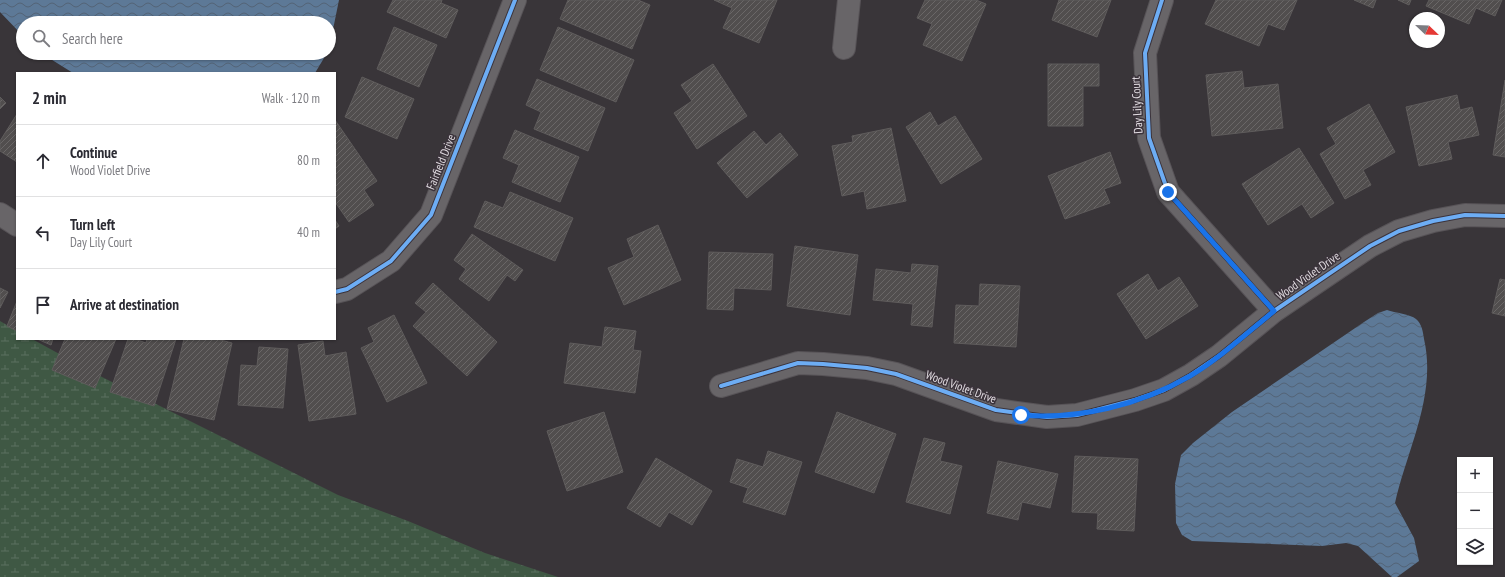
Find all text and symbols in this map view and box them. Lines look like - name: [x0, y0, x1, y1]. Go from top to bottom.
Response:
- north arrow: [1409, 12, 1445, 48]
- search box: [16, 16, 336, 60]
- icon: search: [30, 27, 52, 49]
- text: Search here: [62, 29, 123, 48]
- street label: Day Lily Court: [1127, 75, 1145, 134]
- text: 2 min: [32, 87, 66, 109]
- text: Walk · 120 m: [262, 90, 320, 107]
- street label: Fairfield Drive: [423, 132, 458, 192]
- text: Continue: [70, 143, 117, 162]
- icon: ahead: [32, 150, 54, 172]
- text: 80 m: [297, 152, 320, 169]
- text: Wood Violet Drive: [70, 162, 150, 179]
- route end: [1159, 183, 1177, 201]
- text: Turn left: [70, 215, 115, 234]
- icon: left: [32, 222, 54, 244]
- text: 40 m: [297, 224, 320, 241]
- text: Day Lily Court: [70, 234, 132, 251]
- street label: Wood Violet Drive: [1273, 248, 1342, 303]
- icon: arrive: [32, 294, 54, 316]
- text: Arrive at destination: [70, 295, 179, 314]
- street label: Wood Violet Drive: [924, 367, 999, 406]
- route start: [1012, 406, 1030, 424]
- map controls: [1457, 457, 1493, 565]
- button: +: [1457, 457, 1493, 493]
- button: −: [1457, 493, 1493, 529]
- button: layers: [1457, 529, 1493, 565]

